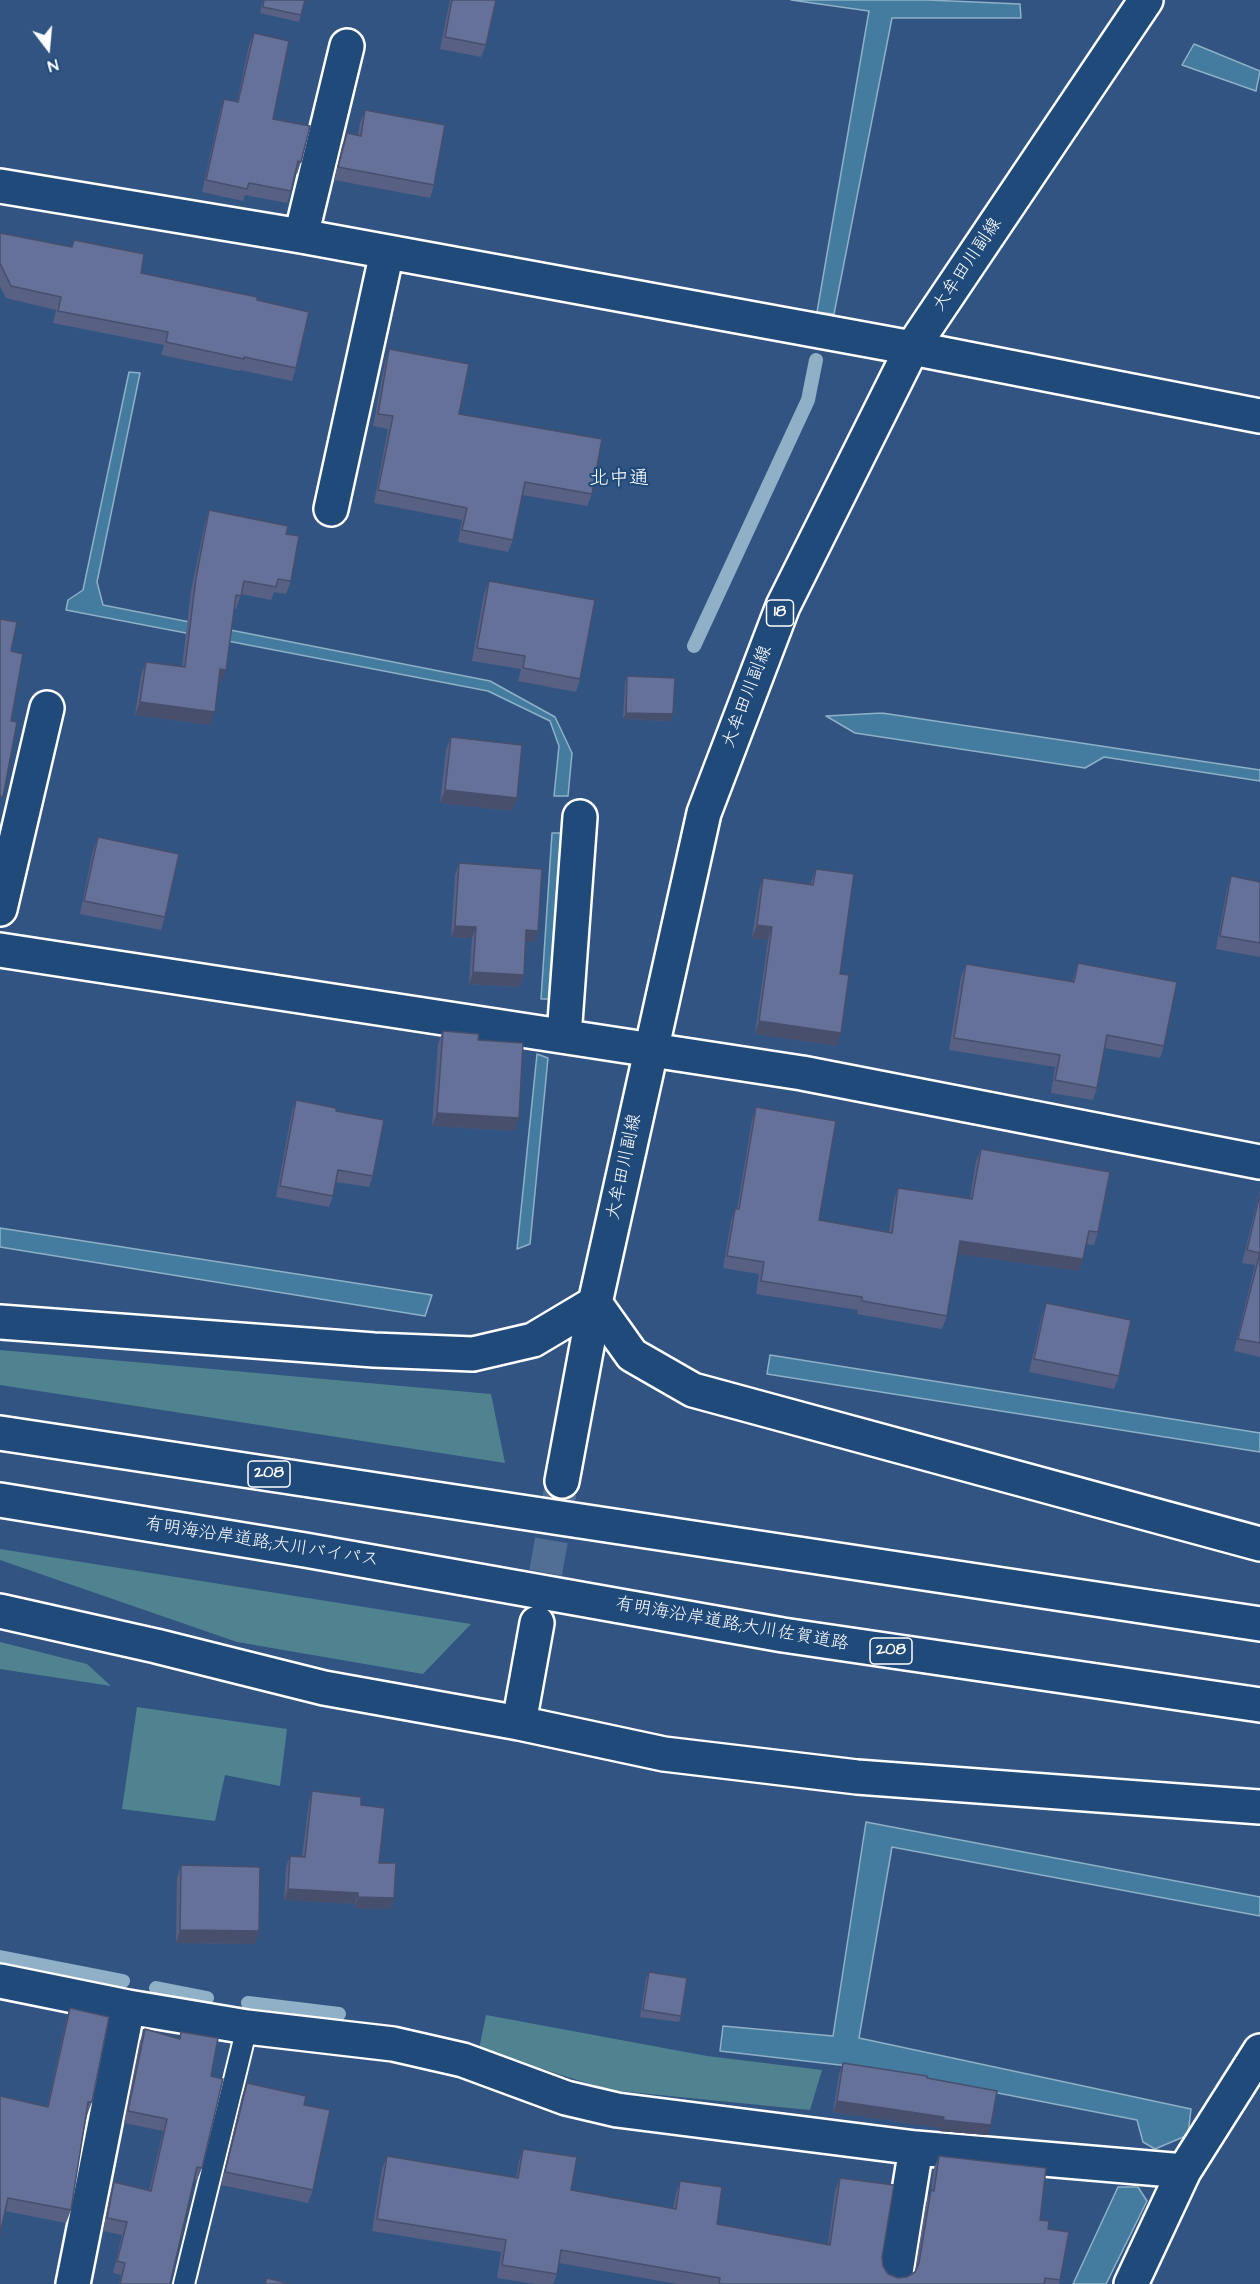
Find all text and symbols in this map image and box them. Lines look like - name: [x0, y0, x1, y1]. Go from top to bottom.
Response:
- north arrow: [18, 18, 78, 78]
- text: N: [45, 53, 61, 77]
- street label: 大牟田川副線: [929, 214, 1007, 316]
- district label: 北中通: [589, 468, 649, 492]
- road number: 18: [766, 600, 794, 626]
- street label: 大牟田川副線: [719, 643, 777, 751]
- street label: 大牟田川副線: [603, 1112, 647, 1222]
- road number: 208: [248, 1461, 290, 1487]
- street label: 有明海沿岸道路;大川バイパス: [144, 1514, 380, 1572]
- street label: 有明海沿岸道路;大川佐賀道路: [614, 1594, 850, 1656]
- road number: 208: [870, 1638, 912, 1664]

